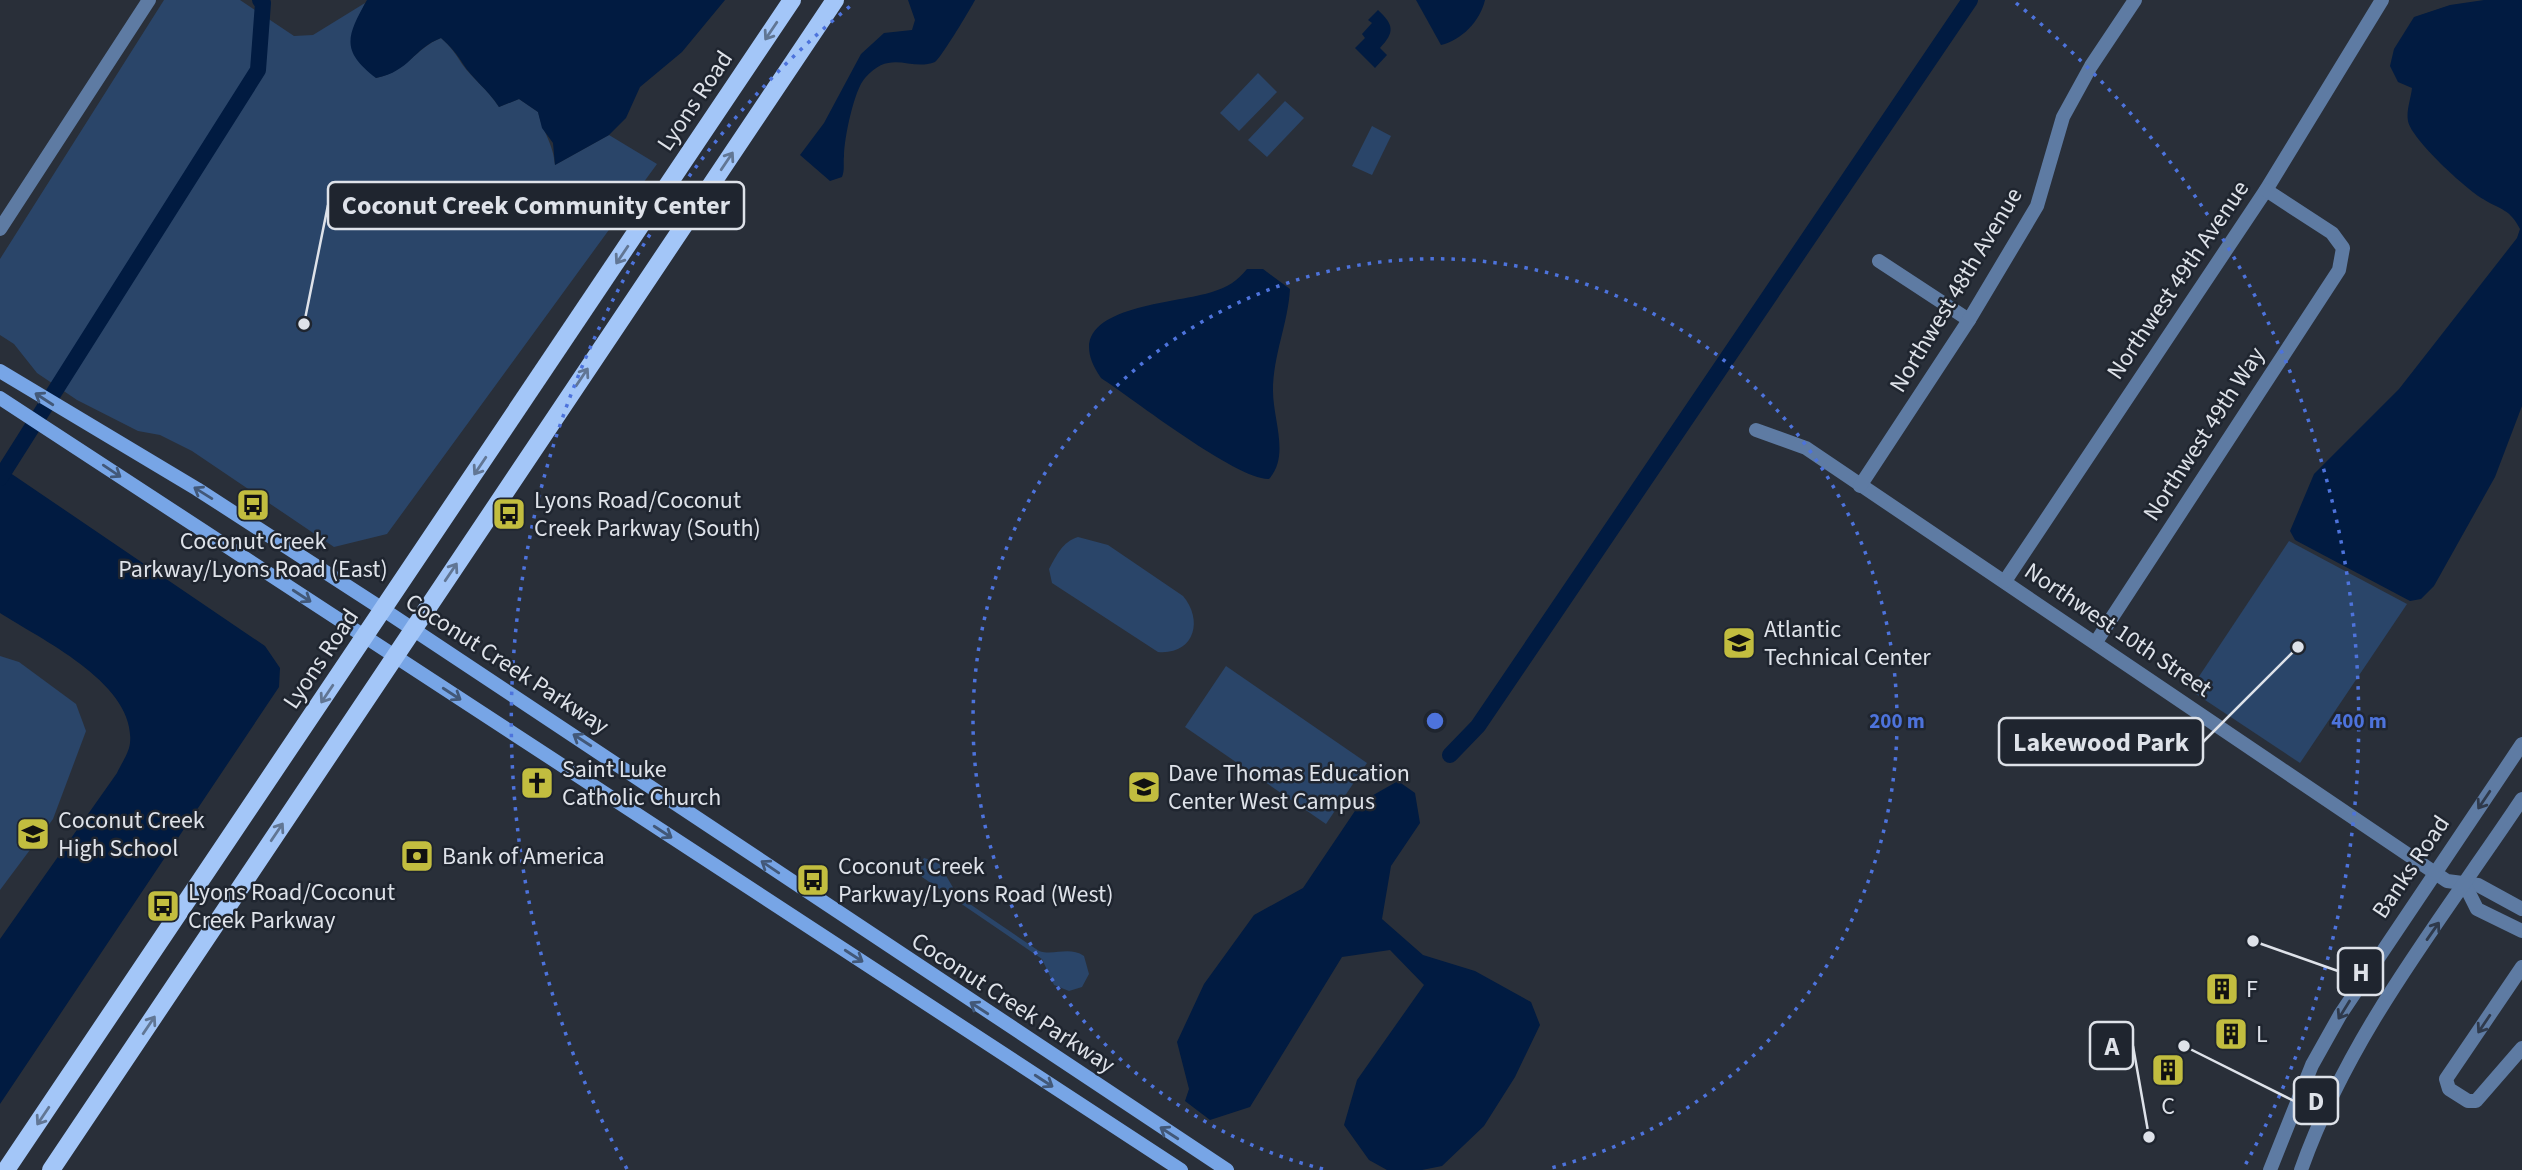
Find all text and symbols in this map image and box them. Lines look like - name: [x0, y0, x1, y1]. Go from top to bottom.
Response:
- one-way arrow: [764, 21, 778, 41]
- street label: Lyons Road: [648, 44, 742, 158]
- one-way arrow: [720, 152, 734, 171]
- street label: Northwest 49th Avenue: [2098, 173, 2258, 387]
- street label: Northwest 48th Avenue: [1881, 181, 2031, 399]
- callout: Coconut Creek Community Center: [328, 182, 744, 229]
- text: Coconut Creek Community Center: [342, 187, 731, 224]
- one-way arrow: [615, 244, 629, 264]
- street label: Northwest 49th Way: [2135, 340, 2273, 528]
- one-way arrow: [575, 368, 589, 388]
- one-way arrow: [35, 392, 55, 406]
- one-way arrow: [473, 456, 487, 476]
- one-way arrow: [102, 464, 121, 478]
- place label: Lyons Road/Coconut Creek Parkway (South): [534, 483, 761, 546]
- one-way arrow: [194, 486, 213, 501]
- bus stop icon: Coconut Creek Parkway/Lyons Road (East): [234, 486, 272, 524]
- bus stop icon: Lyons Road/Coconut Creek Parkway (South): [490, 495, 528, 533]
- place label: Coconut Creek Parkway/Lyons Road (East): [118, 524, 388, 587]
- street label: Northwest 10th Street: [2017, 554, 2219, 706]
- one-way arrow: [444, 563, 458, 582]
- street label: Coconut Creek Parkway: [398, 585, 616, 743]
- one-way arrow: [292, 589, 311, 604]
- street label: Lyons Road: [274, 602, 368, 716]
- place label: Atlantic Technical Center: [1764, 612, 1931, 675]
- school or university icon: Atlantic Technical Center: [1720, 624, 1758, 662]
- one-way arrow: [320, 684, 335, 703]
- one-way arrow: [442, 687, 461, 701]
- text: 200 m: [1869, 706, 1925, 736]
- text: 400 m: [2331, 706, 2387, 736]
- centre of rings: [1423, 709, 1447, 733]
- callout: Lakewood Park: [1999, 718, 2203, 765]
- text: Lakewood Park: [2013, 724, 2190, 761]
- one-way arrow: [573, 732, 592, 747]
- place label: Saint Luke Catholic Church: [562, 752, 721, 815]
- place label: Dave Thomas Education Center West Campus: [1168, 756, 1410, 819]
- church icon: Saint Luke Catholic Church: [518, 764, 556, 802]
- school or university icon: Dave Thomas Education Center West Campus: [1125, 768, 1163, 806]
- one-way arrow: [2477, 790, 2491, 809]
- place label: Coconut Creek High School: [58, 803, 205, 866]
- street label: Banks Road: [2364, 808, 2458, 926]
- school or university icon: Coconut Creek High School: [14, 815, 52, 853]
- one-way arrow: [270, 823, 285, 842]
- one-way arrow: [653, 824, 672, 839]
- bank icon: Bank of America: [398, 837, 436, 875]
- place label: Bank of America: [442, 839, 605, 874]
- place label: Coconut Creek Parkway/Lyons Road (West): [838, 849, 1113, 912]
- one-way arrow: [761, 860, 780, 875]
- bus stop icon: Coconut Creek Parkway/Lyons Road (West): [794, 861, 832, 899]
- place label: Lyons Road/Coconut Creek Parkway: [188, 875, 395, 938]
- bus stop icon: Lyons Road/Coconut Creek Parkway: [144, 887, 182, 925]
- one-way arrow: [2426, 922, 2440, 941]
- street label: Coconut Creek Parkway: [904, 924, 1122, 1082]
- callout: H: [2338, 948, 2383, 995]
- one-way arrow: [843, 950, 863, 964]
- text: H: [2352, 954, 2370, 991]
- building icon: F: [2203, 970, 2241, 1008]
- place label: F: [2246, 972, 2258, 1007]
- one-way arrow: [2336, 999, 2350, 1019]
- one-way arrow: [970, 1000, 990, 1014]
- one-way arrow: [2477, 1014, 2491, 1033]
- building icon: L: [2212, 1015, 2250, 1053]
- one-way arrow: [142, 1016, 156, 1035]
- place label: L: [2256, 1017, 2268, 1052]
- callout: A: [2090, 1022, 2133, 1069]
- text: A: [2104, 1028, 2121, 1065]
- building icon: C: [2149, 1051, 2187, 1089]
- one-way arrow: [1034, 1073, 1053, 1088]
- callout: D: [2294, 1077, 2338, 1124]
- text: D: [2308, 1083, 2324, 1120]
- place label: C: [2161, 1089, 2175, 1124]
- one-way arrow: [36, 1105, 50, 1125]
- one-way arrow: [1160, 1125, 1180, 1139]

